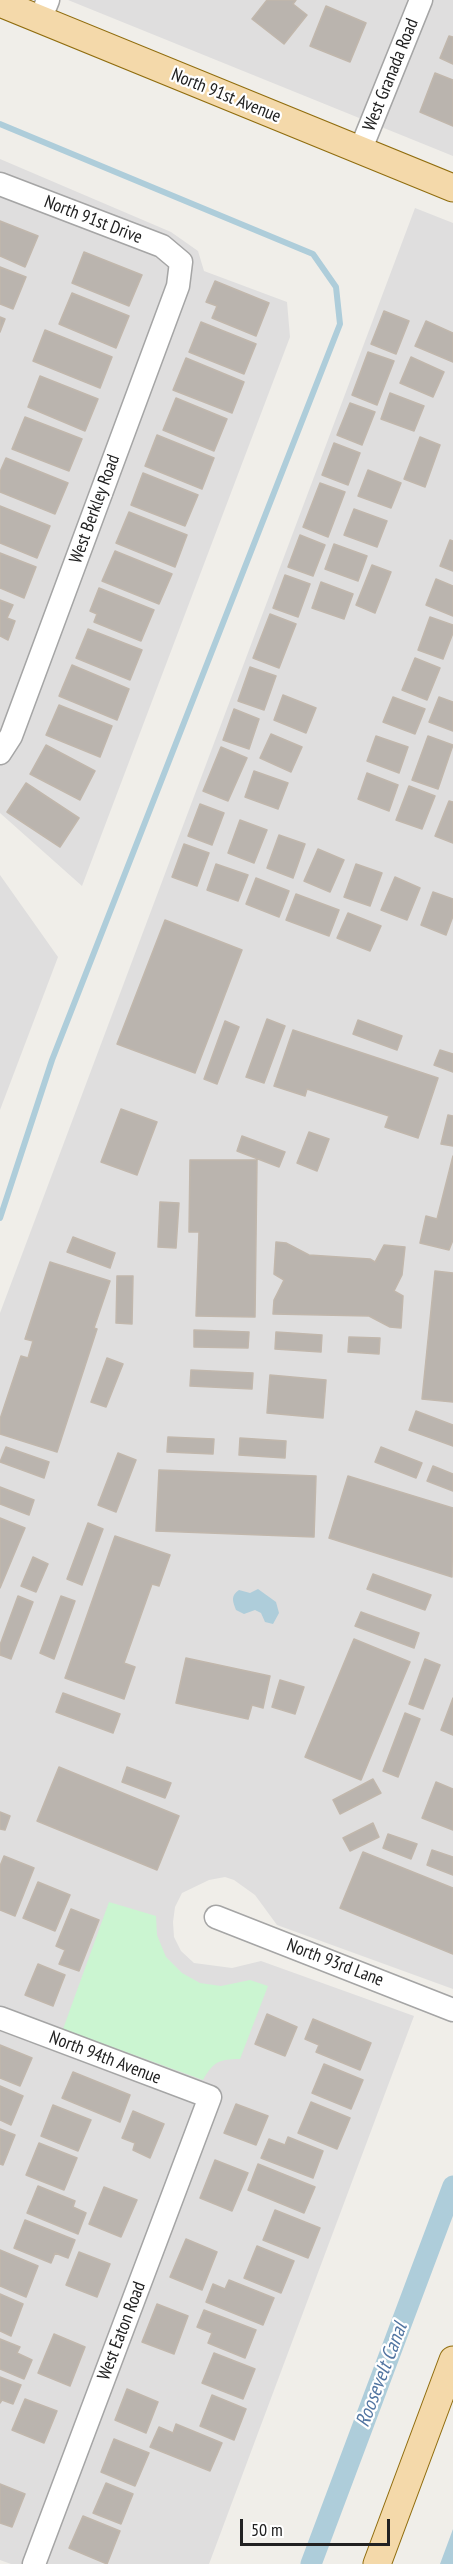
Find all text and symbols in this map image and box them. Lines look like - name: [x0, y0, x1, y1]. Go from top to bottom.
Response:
- street label: West Granada Road: [359, 16, 423, 134]
- street label: North 91st Avenue: [168, 64, 284, 128]
- street label: North 91st Drive: [41, 191, 145, 249]
- street label: West Berkley Road: [65, 452, 125, 566]
- street label: North 93rd Lane: [284, 1935, 386, 1991]
- street label: North 94th Avenue: [46, 2027, 164, 2089]
- street label: West Eaton Road: [93, 2279, 151, 2383]
- water label: Roosevelt Canal: [351, 2320, 413, 2430]
- scale bar: [243, 2507, 393, 2545]
- text: 50 m: [251, 2518, 283, 2541]

